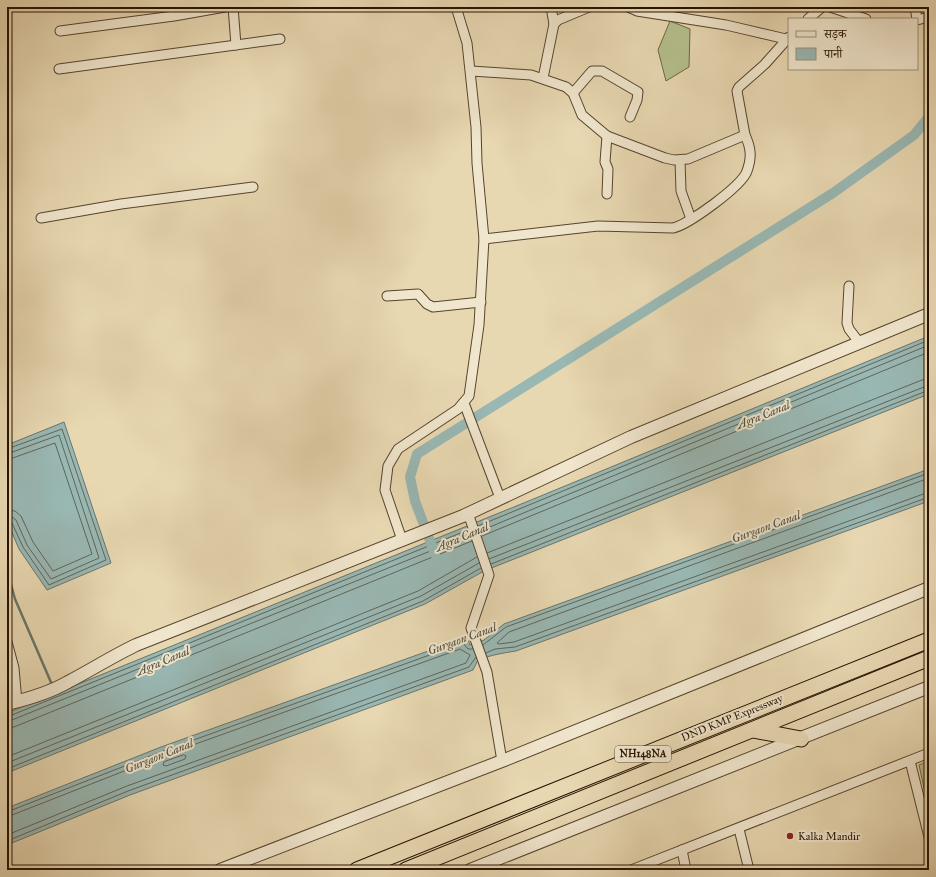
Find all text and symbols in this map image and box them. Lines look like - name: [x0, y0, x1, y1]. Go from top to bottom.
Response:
- legend: [788, 18, 918, 70]
- text: सड़क: [823, 27, 848, 41]
- text: पानी: [823, 46, 843, 61]
- water label: Agra Canal: [732, 397, 793, 433]
- water label: Gurgaon Canal: [730, 507, 804, 546]
- water label: Agra Canal: [431, 519, 492, 555]
- water label: Gurgaon Canal: [426, 619, 500, 658]
- water label: Agra Canal: [132, 643, 193, 679]
- street label: DND KMP Expressway: [679, 691, 785, 744]
- water label: Gurgaon Canal: [123, 735, 197, 776]
- road number: NH148NA: [615, 746, 671, 762]
- place label: Kalka Mandir: [798, 830, 861, 843]
- marker: Kalka Mandir: [785, 831, 795, 841]

